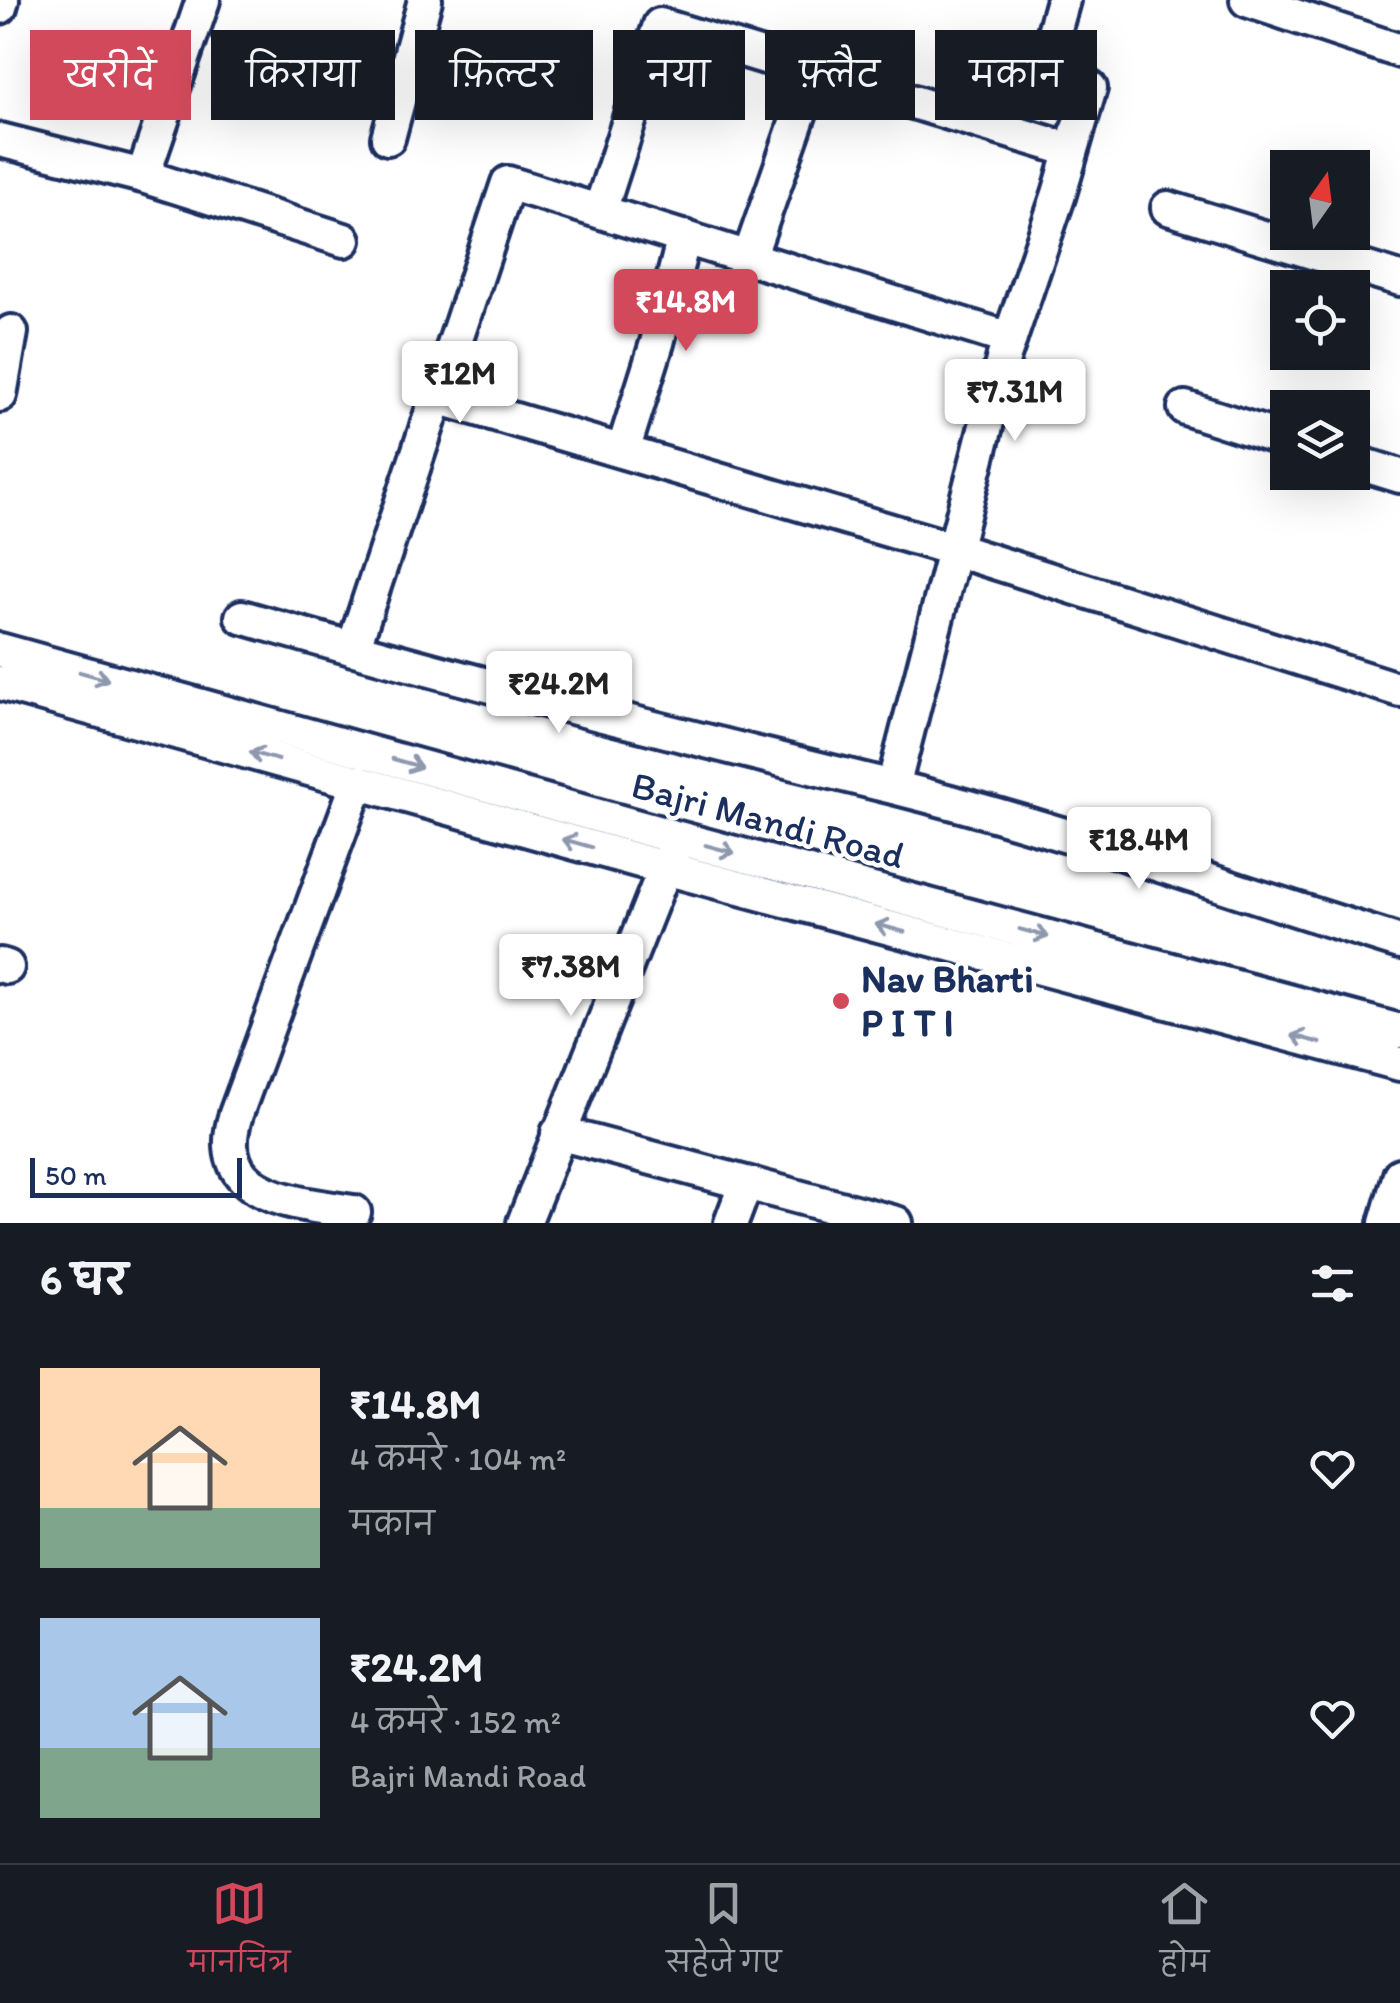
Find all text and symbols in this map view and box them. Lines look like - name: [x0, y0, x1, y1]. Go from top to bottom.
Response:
- chip: खरीदें: [30, 30, 191, 120]
- chip: किराया: [211, 30, 395, 120]
- chip: फ़िल्टर: [415, 30, 593, 120]
- chip: नया: [613, 30, 745, 120]
- chip: फ़्लैट: [765, 30, 915, 120]
- chip: मकान: [935, 30, 1097, 120]
- north arrow: [1270, 150, 1370, 250]
- map controls: [1270, 150, 1370, 490]
- pin: ₹14.8M: [605, 269, 767, 354]
- button: locate: [1270, 270, 1370, 370]
- text: ₹14.8M: [636, 282, 736, 320]
- pin: ₹12M: [401, 341, 519, 426]
- text: ₹12M: [424, 354, 496, 392]
- pin: ₹7.31M: [934, 359, 1096, 444]
- text: ₹7.31M: [967, 372, 1063, 410]
- button: layers: [1270, 390, 1370, 490]
- pin: ₹24.2M: [478, 651, 640, 736]
- text: ₹24.2M: [508, 664, 610, 702]
- one-way arrow: [78, 667, 109, 686]
- one-way arrow: [248, 746, 280, 764]
- one-way arrow: [391, 754, 422, 773]
- street label: Bajri Mandi Road: [627, 762, 909, 878]
- pin: ₹18.4M: [1058, 807, 1220, 892]
- text: ₹18.4M: [1089, 820, 1189, 858]
- one-way arrow: [561, 833, 593, 851]
- one-way arrow: [704, 841, 735, 860]
- one-way arrow: [875, 917, 906, 936]
- one-way arrow: [1018, 925, 1049, 944]
- pin: ₹7.38M: [490, 934, 652, 1019]
- text: ₹7.38M: [521, 947, 621, 985]
- place label: Nav Bharti P I T I: [861, 956, 1034, 1046]
- marker: Nav Bharti P I T I: [830, 990, 852, 1012]
- one-way arrow: [1291, 1028, 1322, 1047]
- scale bar: [30, 1153, 242, 1198]
- text: 50 m: [45, 1158, 107, 1192]
- text: 6 घर: [40, 1254, 128, 1305]
- icon: filters: [1305, 1256, 1360, 1311]
- text: ₹14.8M: [350, 1378, 482, 1429]
- icon: home: [120, 1408, 240, 1528]
- text: 4 कमरे · 104 m²: [350, 1440, 566, 1478]
- icon: heart: [1305, 1441, 1360, 1496]
- text: मकान: [350, 1505, 435, 1543]
- text: ₹24.2M: [350, 1641, 483, 1692]
- icon: home: [120, 1658, 240, 1778]
- icon: heart: [1305, 1691, 1360, 1746]
- text: 4 कमरे · 152 m²: [350, 1703, 561, 1741]
- text: Bajri Mandi Road: [350, 1757, 586, 1795]
- tab: मानचित्र: [188, 1876, 291, 1993]
- tab: सहेजे गए: [666, 1876, 782, 1993]
- tab: होम: [1157, 1876, 1212, 1993]

